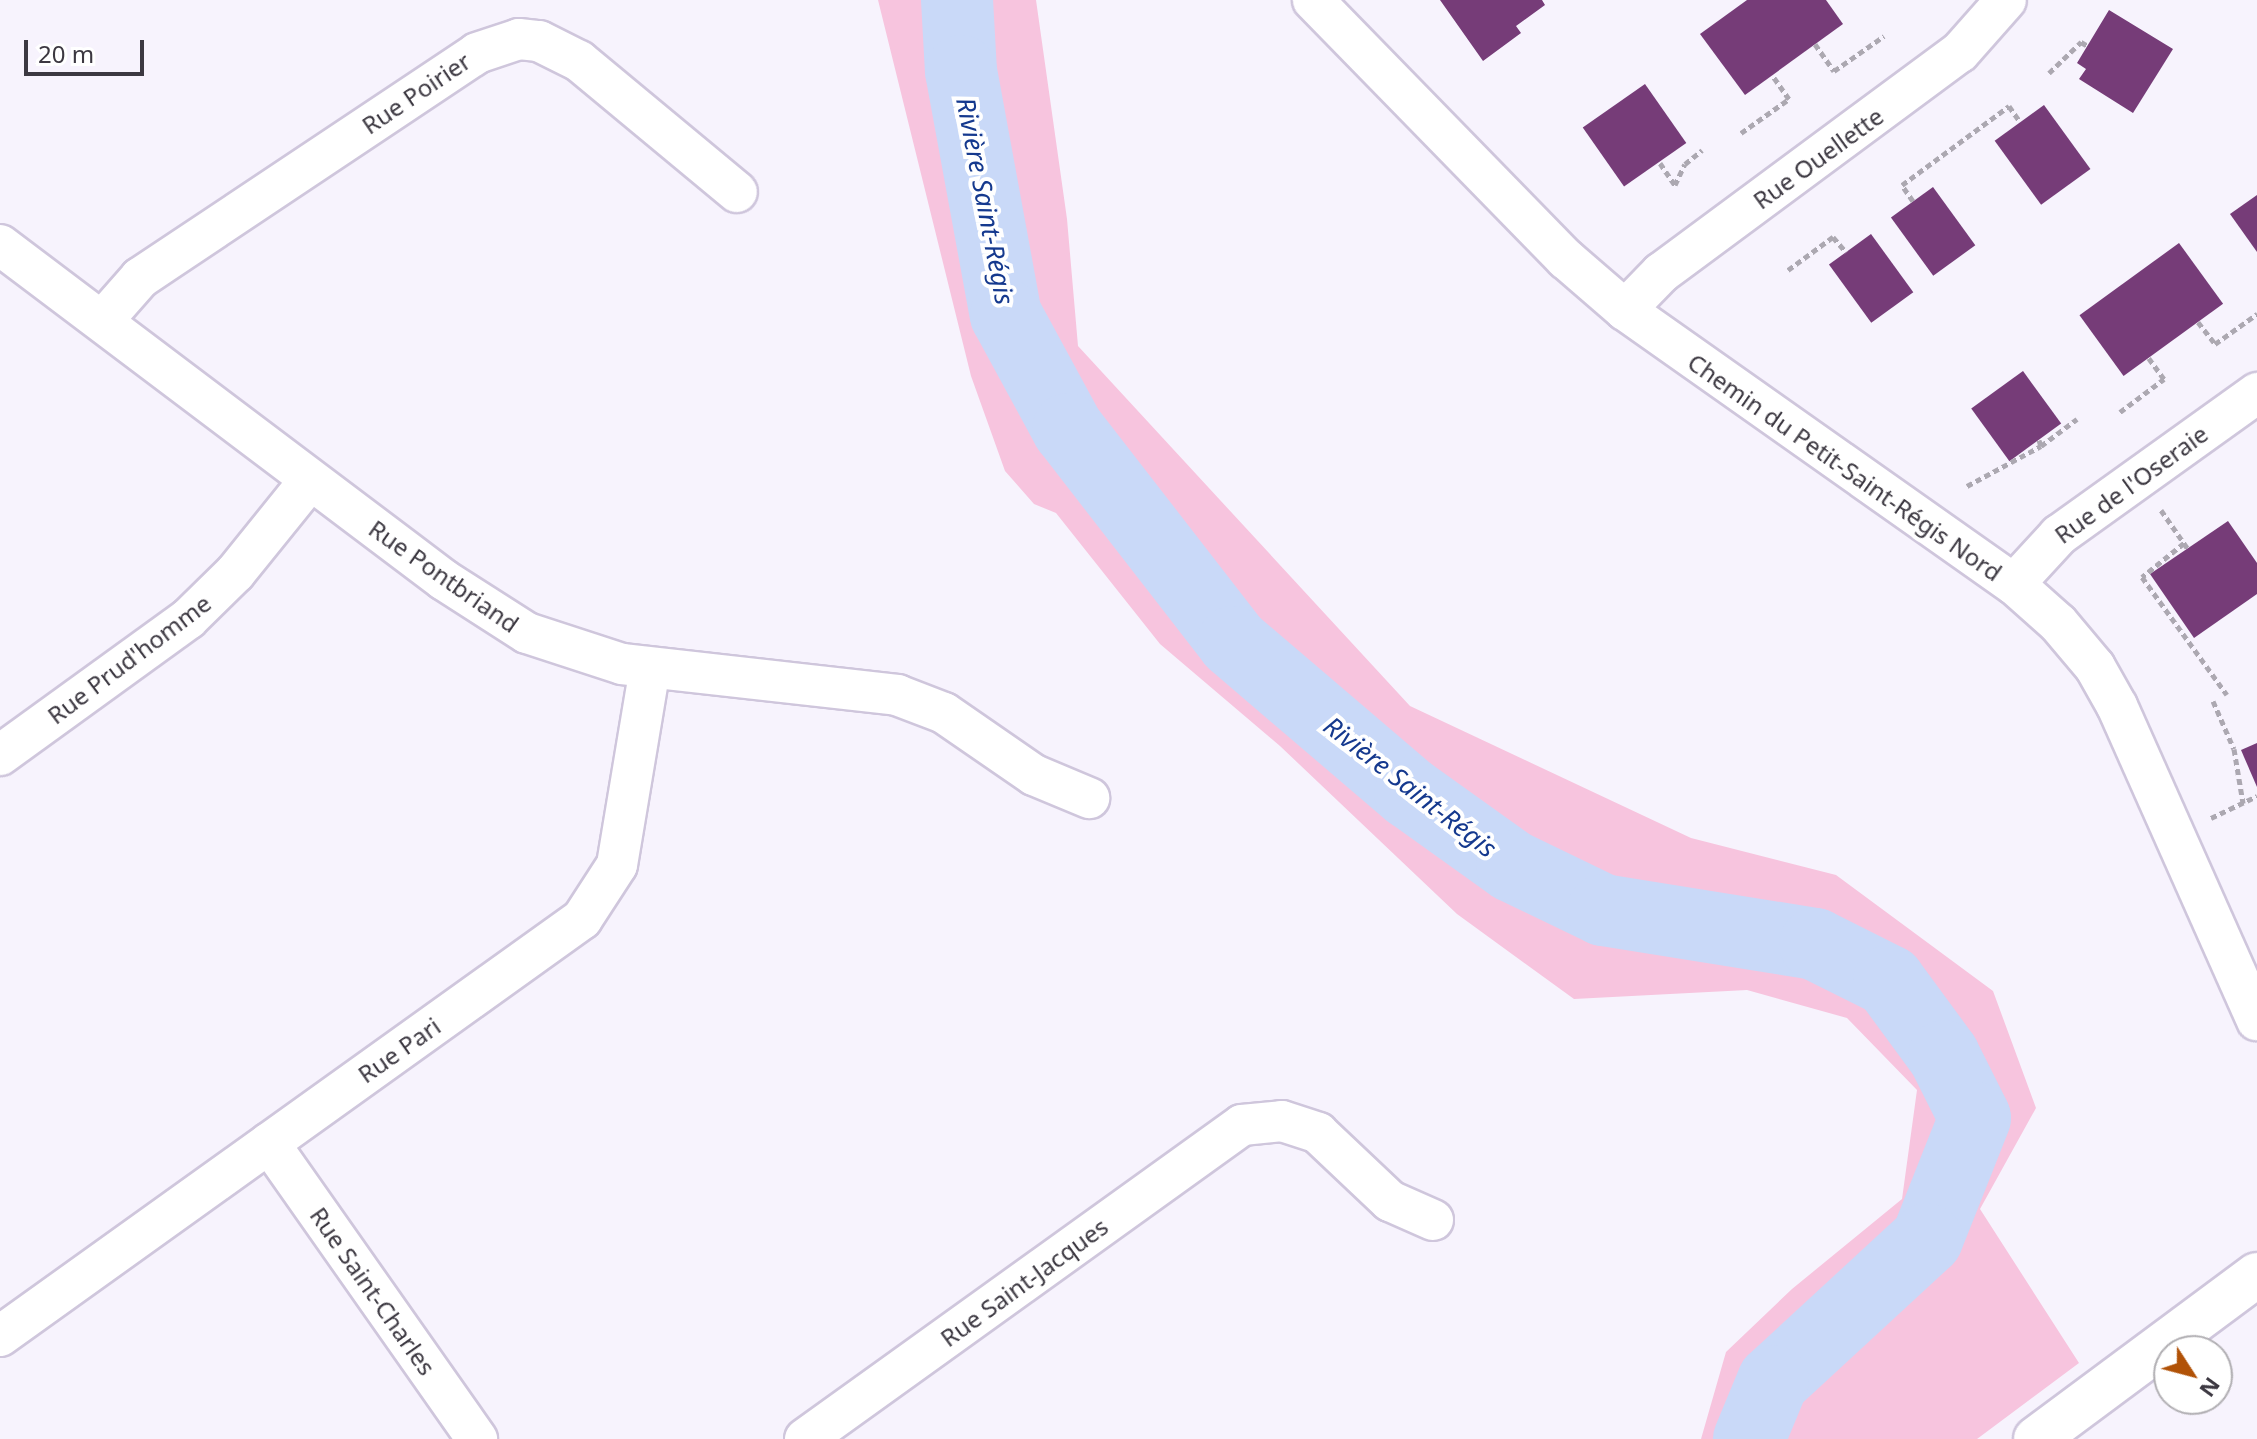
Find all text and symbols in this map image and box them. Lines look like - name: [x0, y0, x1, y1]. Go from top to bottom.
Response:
- scale bar: [28, 24, 148, 74]
- text: 20 m: [38, 37, 94, 70]
- street label: Rue Poirier: [356, 46, 476, 140]
- water label: Rivière Saint-Régis: [950, 95, 1020, 307]
- street label: Rue Ouellette: [1747, 101, 1889, 215]
- street label: Chemin du Petit-Saint-Régis Nord: [1683, 347, 2007, 587]
- street label: Rue de l'Oseraie: [2049, 419, 2213, 549]
- street label: Rue Pontbriand: [364, 514, 524, 638]
- street label: Rue Prud'homme: [42, 588, 216, 730]
- water label: Rivière Saint-Régis: [1318, 710, 1502, 864]
- street label: Rue Pari: [352, 1011, 446, 1089]
- street label: Rue Saint-Charles: [304, 1202, 442, 1380]
- street label: Rue Saint-Jacques: [935, 1212, 1113, 1352]
- north arrow: [2153, 1335, 2233, 1415]
- text: N: [2193, 1372, 2228, 1404]

